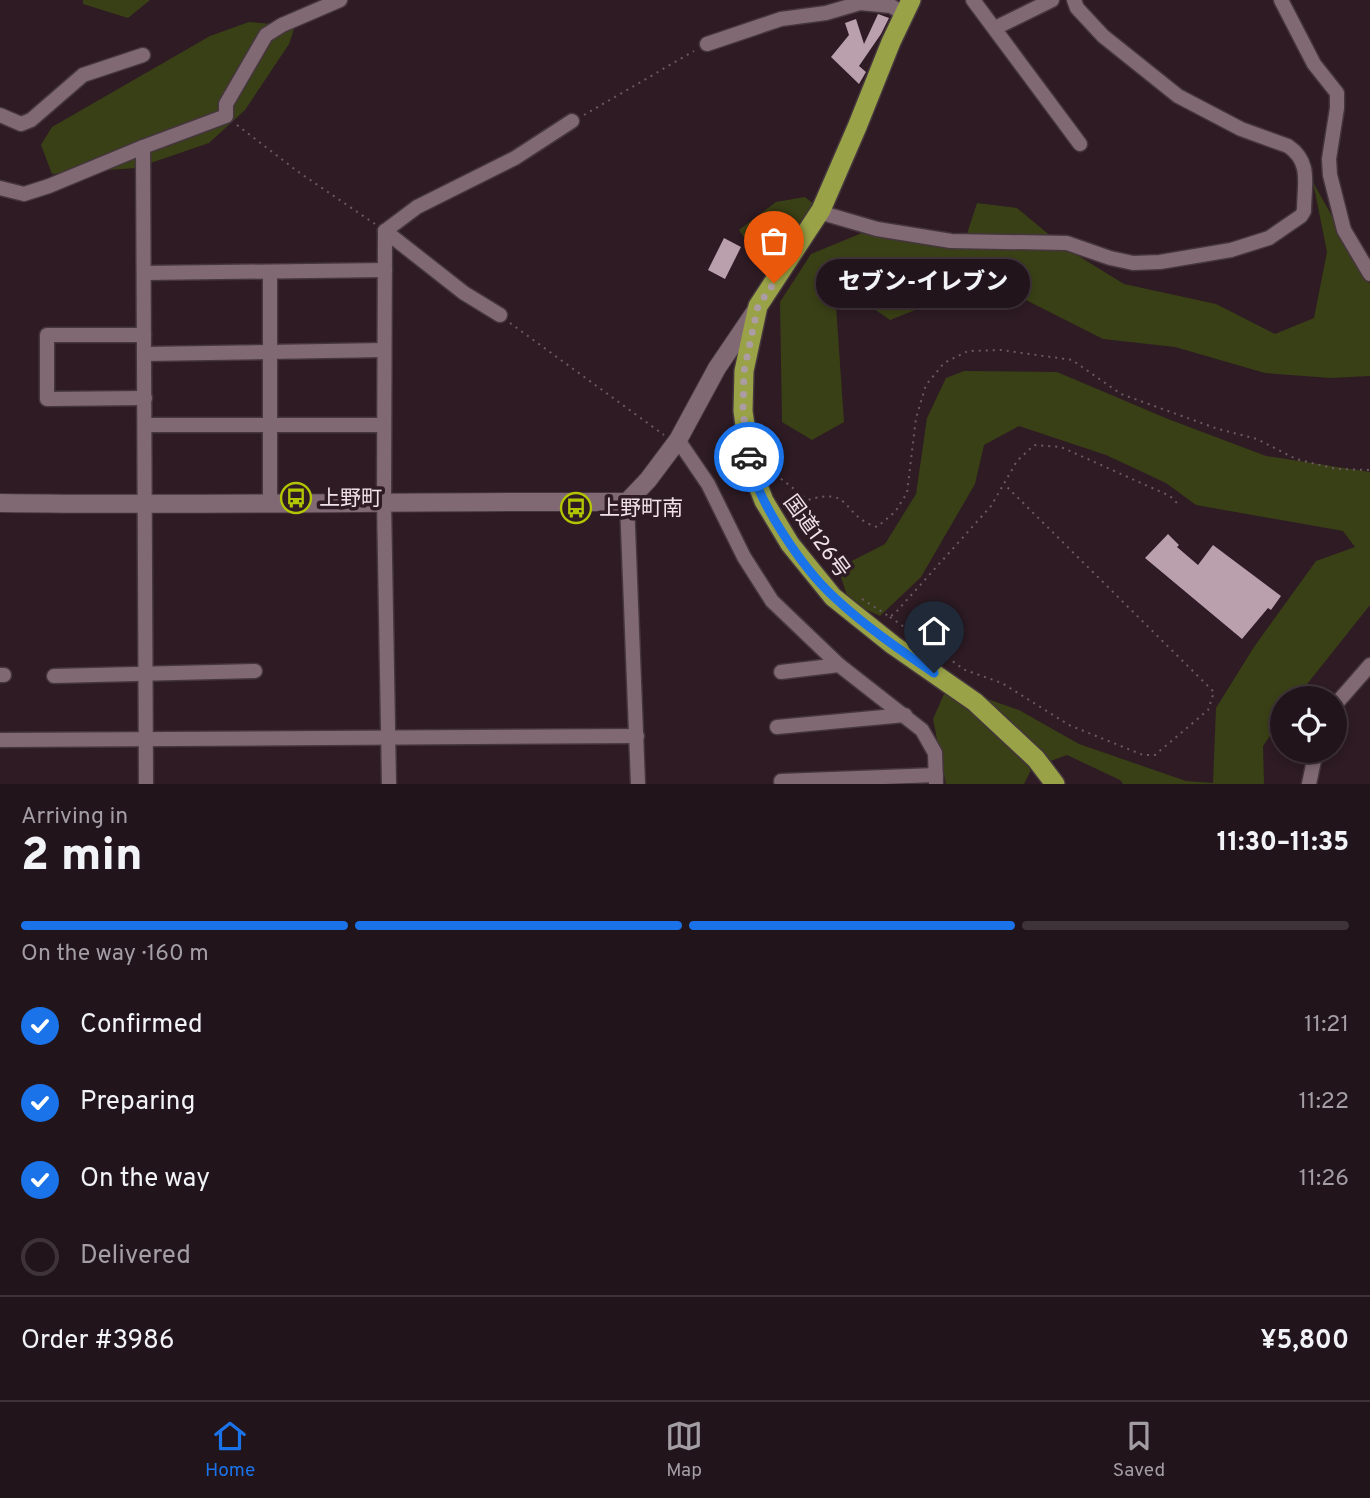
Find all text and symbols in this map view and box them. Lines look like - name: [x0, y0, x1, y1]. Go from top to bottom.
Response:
- pin: [744, 211, 804, 283]
- icon: bag: [755, 222, 793, 260]
- callout: セブン-イレブン: [816, 258, 1030, 308]
- text: セブン-イレブン: [838, 269, 1008, 298]
- courier: [714, 422, 784, 492]
- icon: car: [730, 438, 768, 476]
- bus stop icon: 上野町: [279, 481, 313, 515]
- place label: 上野町: [319, 486, 382, 513]
- street label: 国道126号: [777, 490, 855, 584]
- bus stop icon: 上野町南: [559, 491, 593, 525]
- place label: 上野町南: [599, 496, 683, 523]
- pin: [904, 601, 964, 673]
- icon: home: [915, 612, 953, 650]
- map controls: [1270, 686, 1347, 763]
- button: locate: [1270, 686, 1347, 763]
- text: Arriving in: [21, 803, 128, 832]
- text: 11:30–11:35: [1217, 827, 1349, 860]
- text: 2 min: [21, 828, 143, 887]
- text: On the way · 160 m: [21, 940, 209, 969]
- icon: check: [21, 1007, 59, 1045]
- text: Confirmed: [80, 1009, 203, 1042]
- text: 11:21: [1304, 1011, 1349, 1040]
- icon: check: [21, 1084, 59, 1122]
- text: Preparing: [80, 1086, 195, 1119]
- text: 11:22: [1299, 1088, 1349, 1117]
- icon: check: [21, 1161, 59, 1199]
- text: On the way: [80, 1163, 210, 1196]
- text: 11:26: [1299, 1165, 1349, 1194]
- text: Delivered: [80, 1240, 191, 1273]
- text: Order #3986: [21, 1325, 174, 1358]
- text: ¥5,800: [1261, 1325, 1349, 1358]
- tab: Home: [205, 1417, 255, 1483]
- tab: Map: [665, 1417, 703, 1483]
- tab: Saved: [1113, 1417, 1165, 1483]

